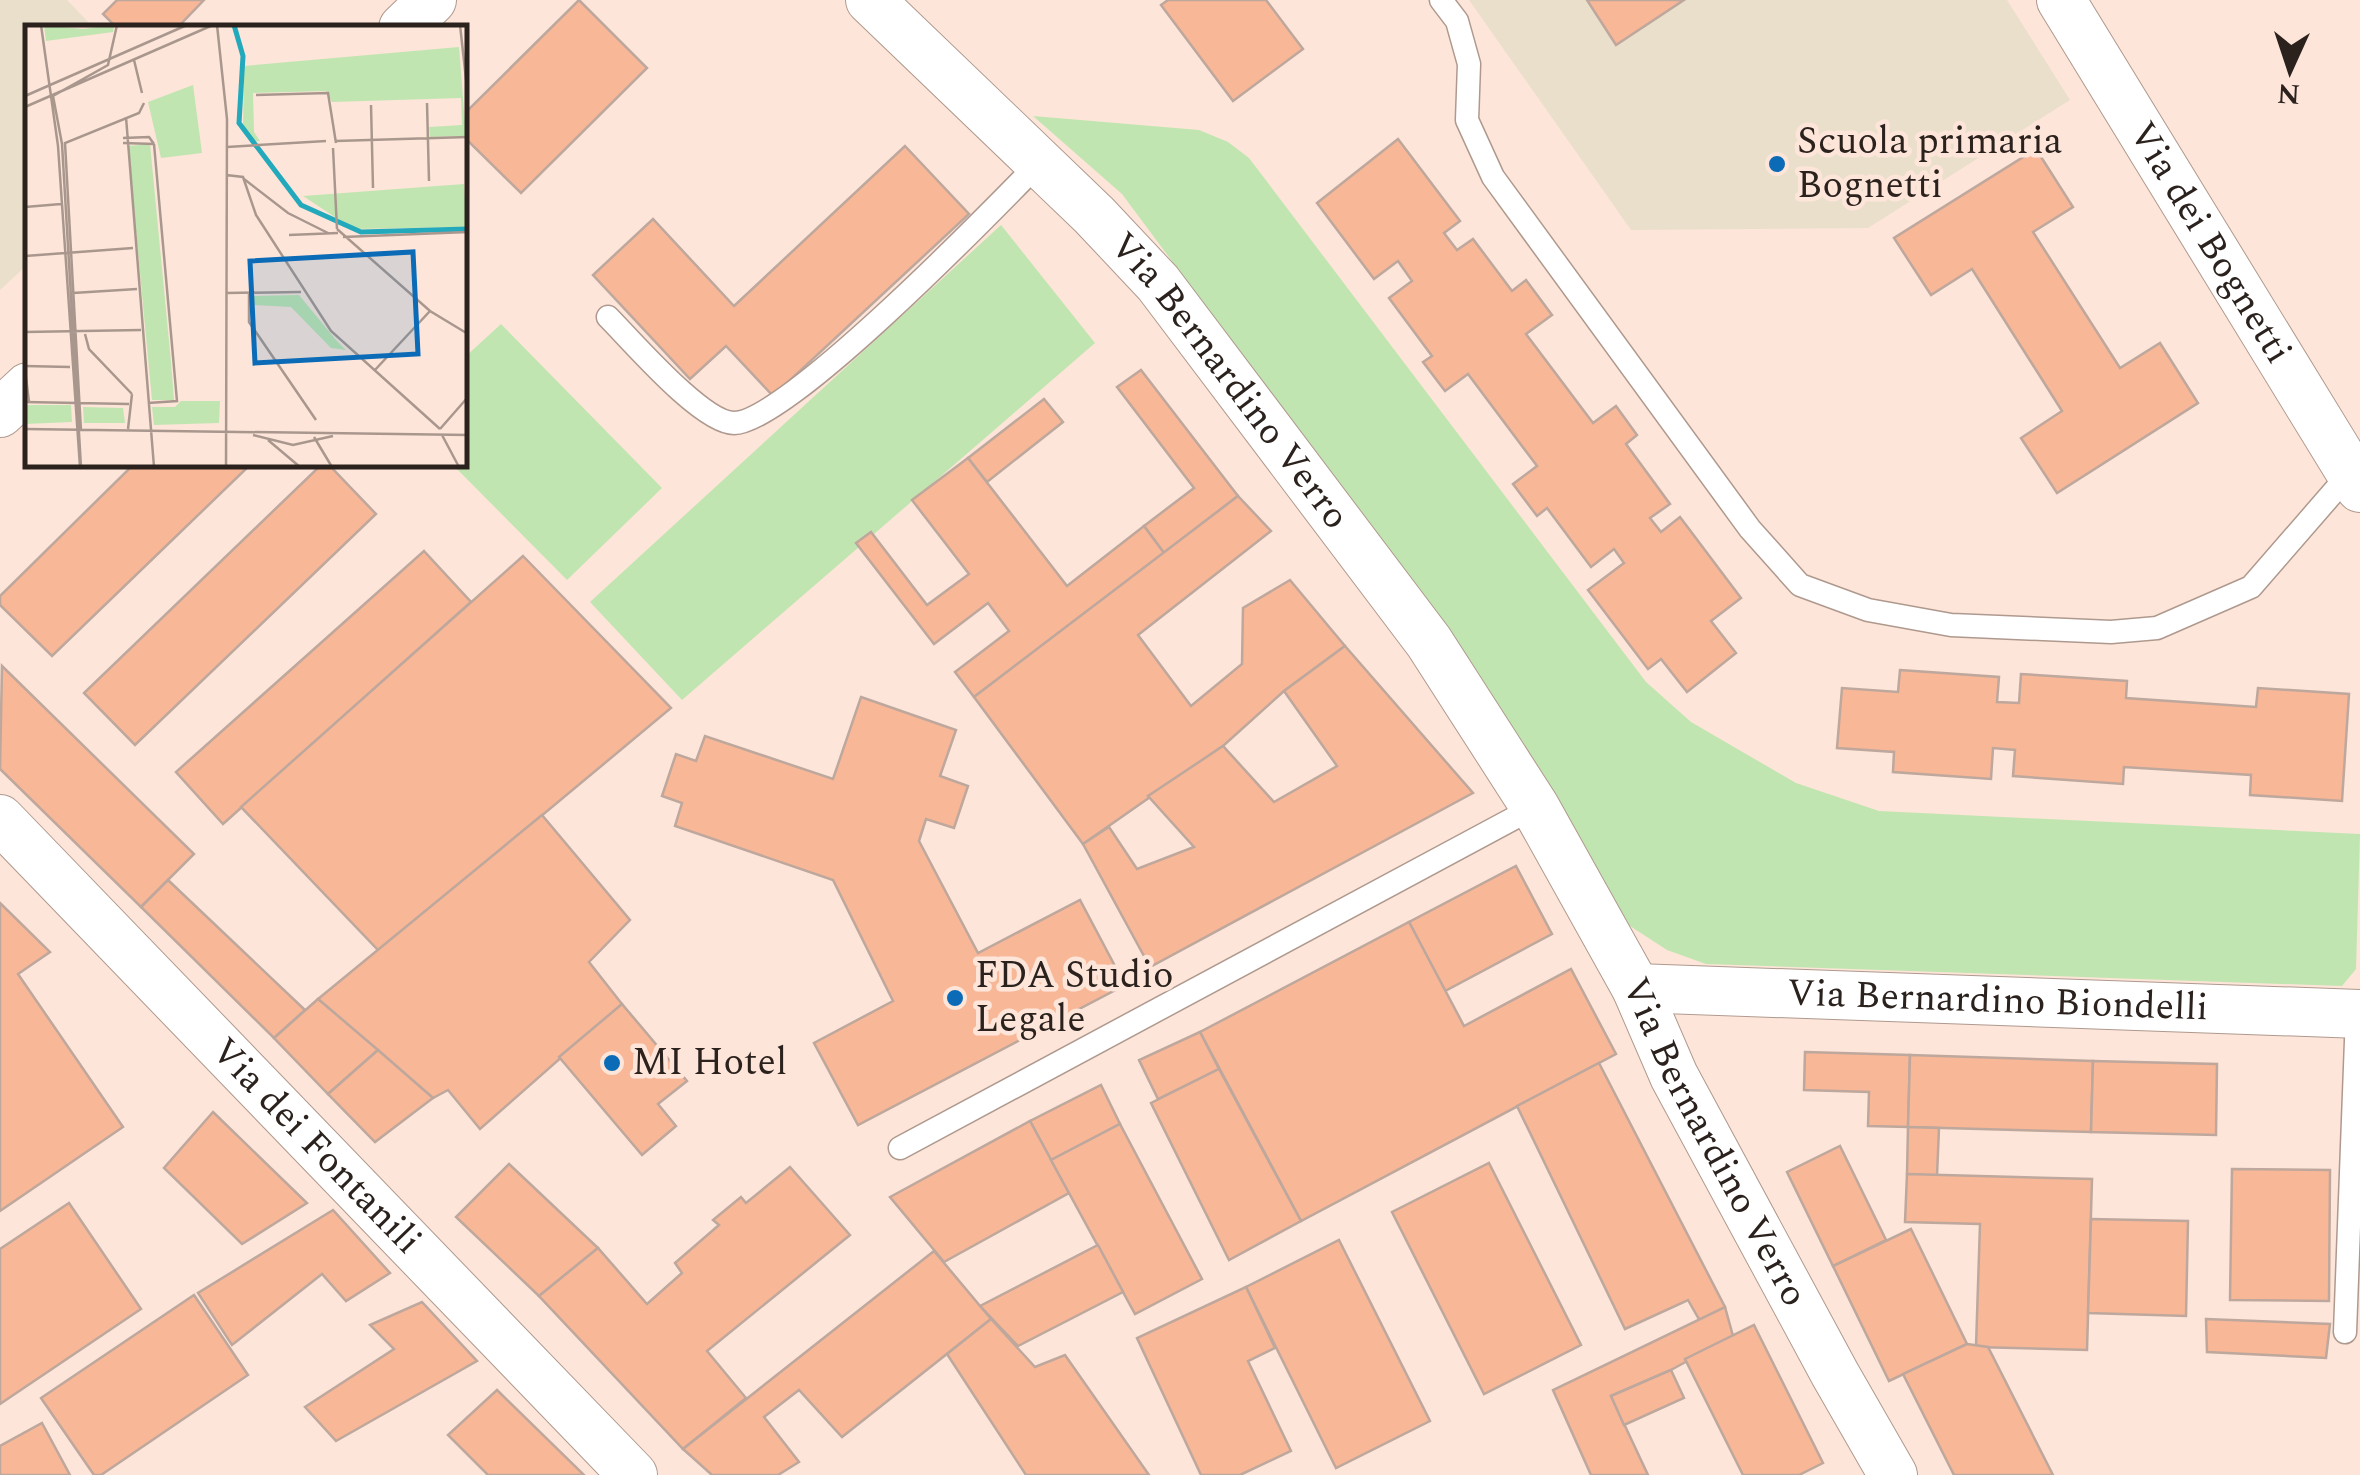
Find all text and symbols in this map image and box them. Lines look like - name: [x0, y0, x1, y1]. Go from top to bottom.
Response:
- north arrow: [2240, 20, 2340, 120]
- inset map: [25, 25, 468, 468]
- text: N: [2276, 71, 2301, 116]
- street label: Via dei Bognetti: [2113, 111, 2306, 375]
- place label: Scuola primaria Bognetti: [1797, 113, 2063, 215]
- marker: Scuola primaria Bognetti: [1766, 153, 1788, 175]
- street label: Via Bernardino Verro: [1095, 219, 1364, 542]
- place label: FDA Studio Legale: [975, 947, 1174, 1049]
- street label: Via Bernardino Biondelli: [1786, 964, 2209, 1038]
- street label: Via Bernardino Verro: [1606, 968, 1823, 1317]
- marker: FDA Studio Legale: [944, 987, 966, 1009]
- street label: Via dei Fontanili: [197, 1024, 435, 1268]
- place label: MI Hotel: [632, 1034, 787, 1092]
- marker: MI Hotel: [601, 1052, 623, 1074]

